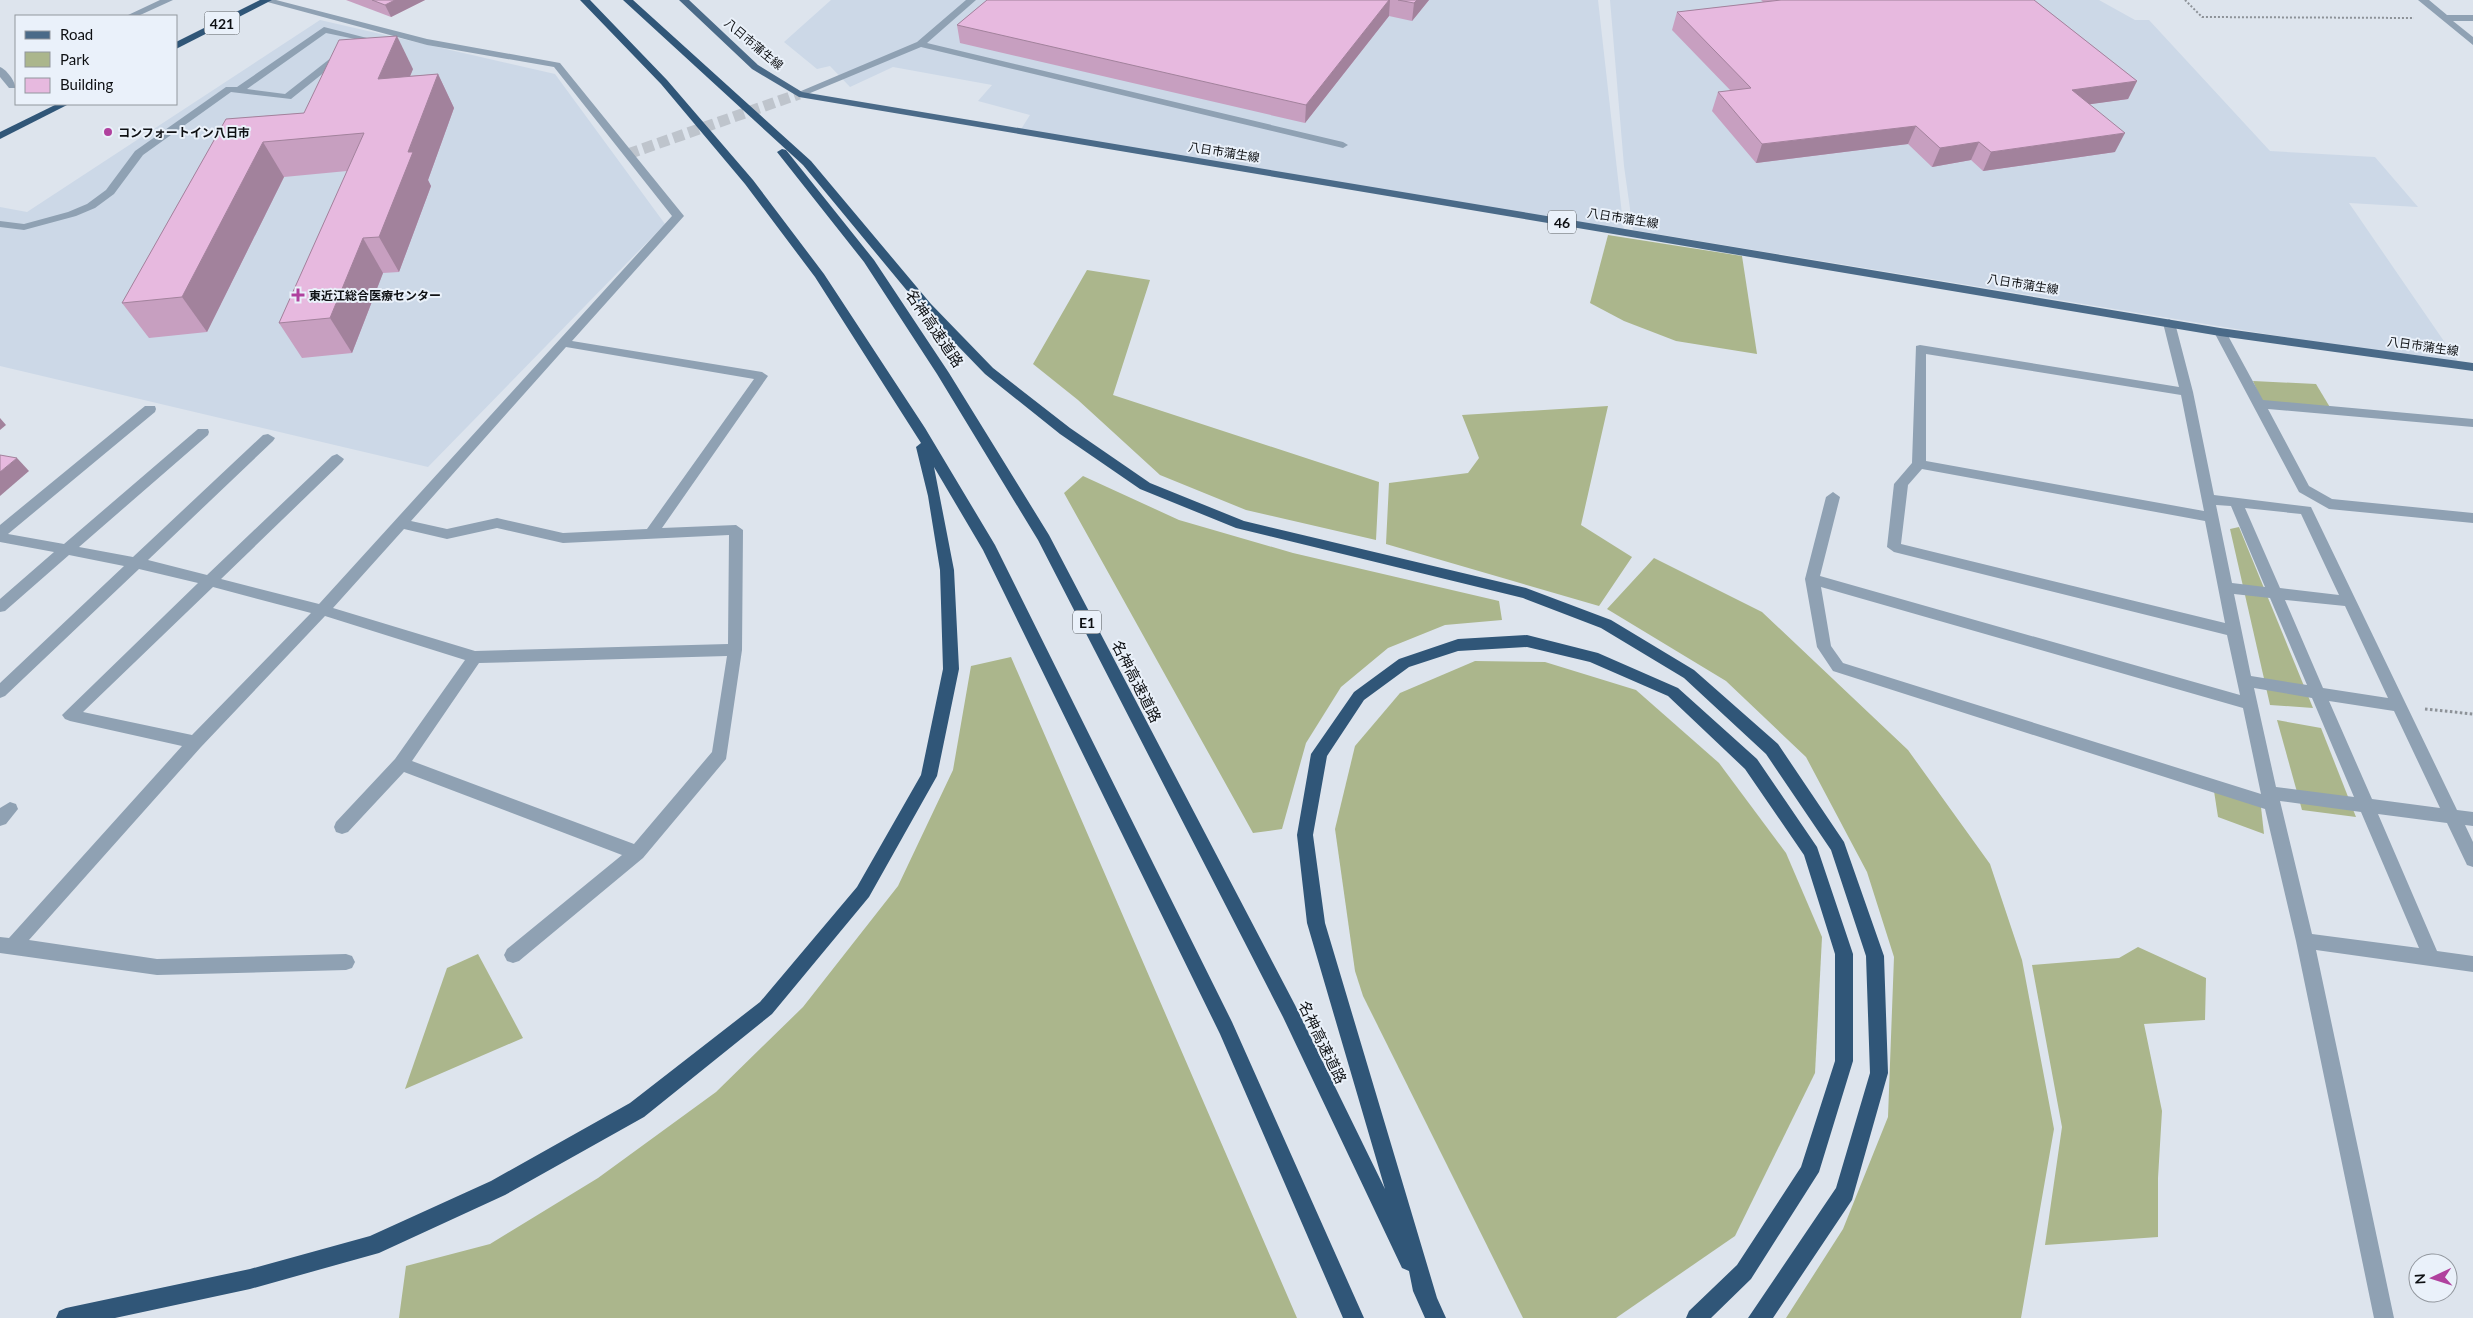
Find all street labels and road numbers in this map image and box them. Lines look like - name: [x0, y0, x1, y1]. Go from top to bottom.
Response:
- road number: 421: [204, 12, 240, 34]
- street label: 八日市蒲生線: [722, 15, 786, 73]
- street label: 八日市蒲生線: [1187, 139, 1261, 165]
- street label: 八日市蒲生線: [1586, 205, 1660, 231]
- road number: 46: [1548, 210, 1576, 233]
- street label: 八日市蒲生線: [1986, 271, 2060, 297]
- street label: 名神高速道路: [902, 286, 968, 370]
- street label: 八日市蒲生線: [2386, 334, 2460, 358]
- road number: E1: [1073, 610, 1101, 634]
- street label: 名神高速道路: [1109, 637, 1165, 725]
- street label: 名神高速道路: [1295, 998, 1351, 1086]

